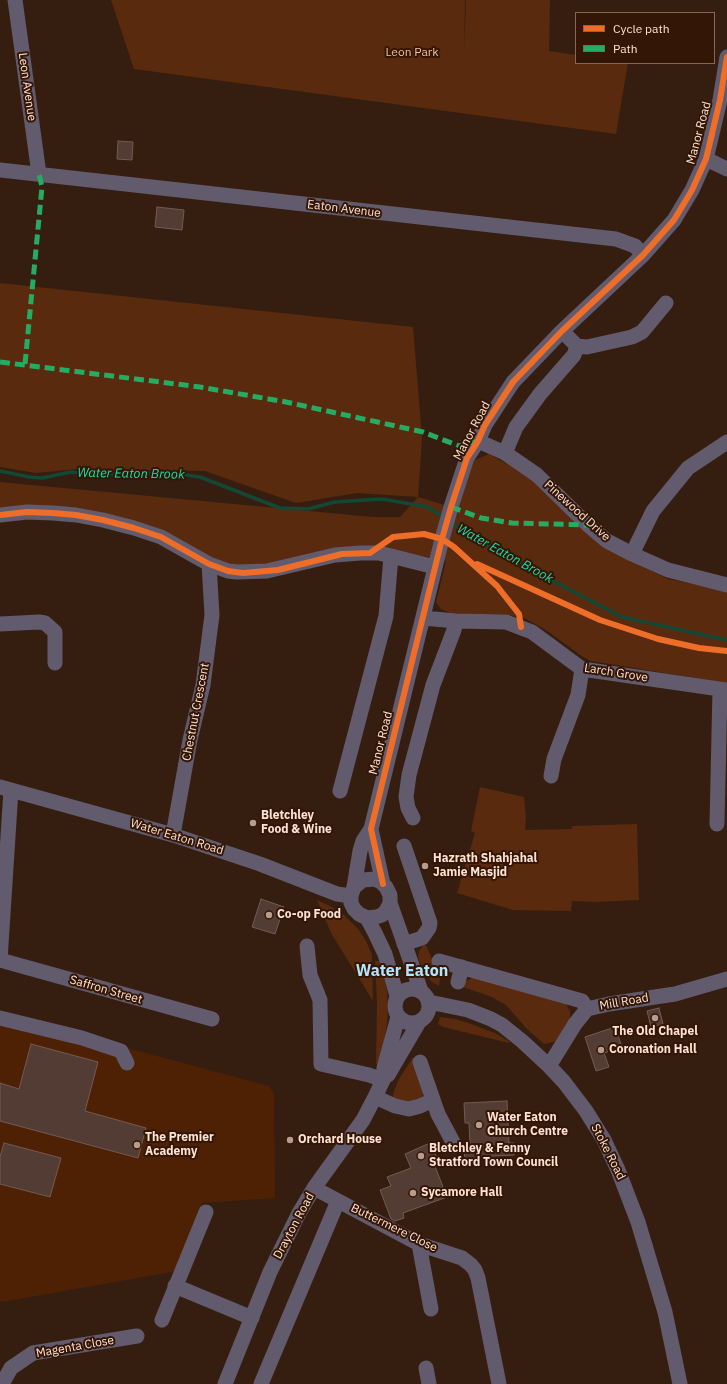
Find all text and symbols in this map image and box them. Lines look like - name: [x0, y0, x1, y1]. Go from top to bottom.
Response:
- legend: [575, 12, 715, 64]
- text: Cycle path: [613, 21, 670, 36]
- text: Path: [613, 41, 638, 56]
- park label: Leon Park: [385, 46, 439, 60]
- street label: Leon Avenue: [15, 52, 39, 122]
- street label: Manor Road: [684, 100, 714, 166]
- street label: Eaton Avenue: [306, 197, 382, 221]
- street label: Manor Road: [450, 399, 494, 463]
- water label: Water Eaton Brook: [77, 465, 185, 483]
- street label: Pinewood Drive: [541, 478, 613, 544]
- water label: Water Eaton Brook: [454, 521, 556, 587]
- street label: Larch Grove: [583, 661, 649, 685]
- street label: Chestnut Crescent: [179, 662, 213, 762]
- street label: Manor Road: [366, 710, 396, 776]
- place label: Bletchley Food & Wine: [261, 809, 332, 837]
- street label: Water Eaton Road: [129, 816, 225, 858]
- marker: Bletchley Food & Wine: [248, 818, 258, 828]
- place label: Hazrath Shahjahal Jamie Masjid: [433, 852, 537, 880]
- marker: Hazrath Shahjahal Jamie Masjid: [420, 861, 430, 871]
- place label: Co-op Food: [277, 908, 341, 922]
- marker: Co-op Food: [264, 910, 274, 920]
- district label: Water Eaton: [356, 961, 448, 981]
- street label: Saffron Street: [68, 973, 144, 1007]
- street label: Mill Road: [598, 991, 650, 1013]
- marker: The Old Chapel: [650, 1013, 660, 1023]
- place label: The Old Chapel: [612, 1025, 698, 1039]
- place label: Coronation Hall: [609, 1043, 697, 1057]
- marker: Coronation Hall: [596, 1045, 606, 1055]
- place label: Water Eaton Church Centre: [487, 1111, 568, 1139]
- marker: Water Eaton Church Centre: [474, 1120, 484, 1130]
- street label: Stoke Road: [588, 1122, 628, 1182]
- place label: The Premier Academy: [145, 1131, 214, 1159]
- place label: Orchard House: [298, 1133, 382, 1147]
- marker: Orchard House: [285, 1135, 295, 1145]
- marker: The Premier Academy: [132, 1140, 142, 1150]
- place label: Bletchley & Fenny Stratford Town Council: [429, 1142, 558, 1170]
- marker: Bletchley & Fenny Stratford Town Council: [416, 1151, 426, 1161]
- place label: Sycamore Hall: [421, 1186, 502, 1200]
- marker: Sycamore Hall: [408, 1188, 418, 1198]
- street label: Drayton Road: [271, 1190, 317, 1262]
- street label: Buttermere Close: [348, 1201, 440, 1255]
- street label: Magenta Close: [35, 1333, 115, 1361]

